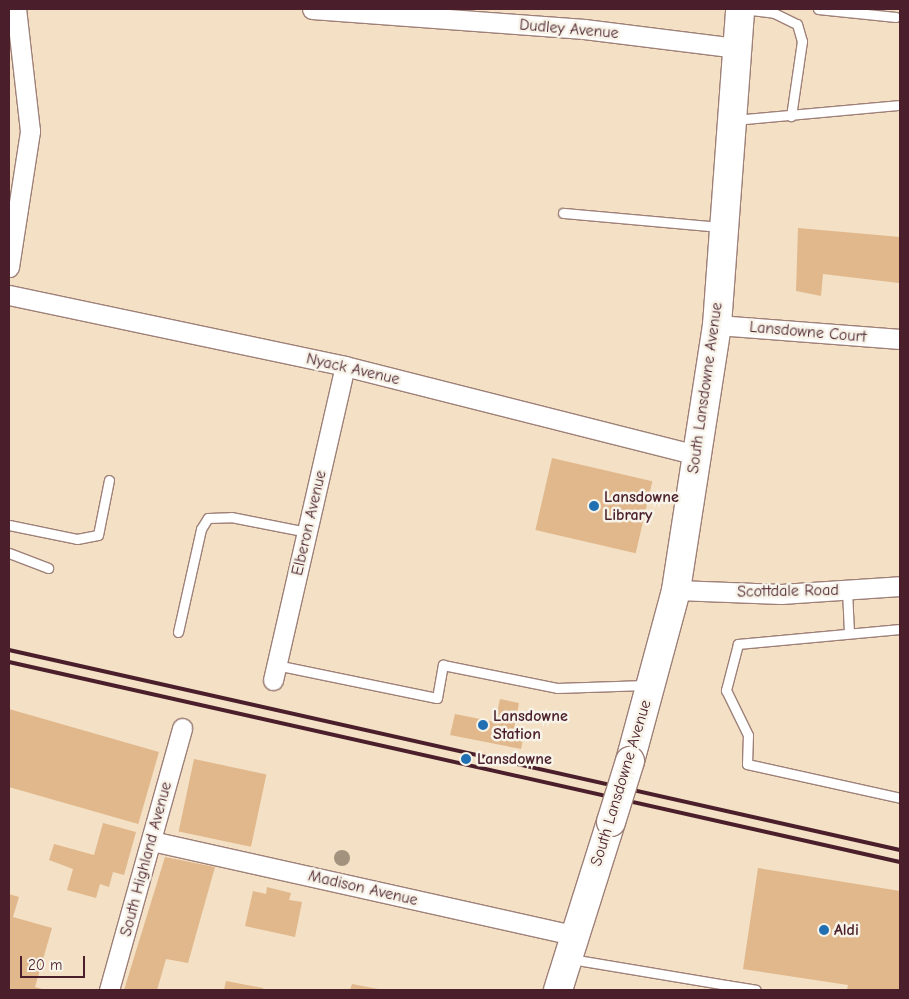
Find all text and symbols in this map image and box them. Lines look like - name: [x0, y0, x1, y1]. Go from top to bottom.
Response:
- street label: Dudley Avenue: [519, 15, 619, 43]
- street label: South Lansdowne Avenue: [683, 301, 727, 475]
- street label: Lansdowne Court: [749, 317, 867, 347]
- street label: Nyack Avenue: [304, 349, 402, 389]
- street label: Elberon Avenue: [288, 469, 330, 577]
- place label: Lansdowne Library: [604, 487, 679, 525]
- marker: Lansdowne Library: [588, 500, 600, 512]
- street label: Scottdale Road: [737, 581, 839, 601]
- street label: South Lansdowne Avenue: [587, 698, 655, 868]
- place label: Lansdowne Station: [493, 706, 568, 744]
- marker: Lansdowne Station: [477, 719, 489, 731]
- place label: Lansdowne: [477, 749, 552, 769]
- marker: Lansdowne: [459, 752, 473, 766]
- street label: South Highland Avenue: [116, 780, 176, 938]
- street label: Madison Avenue: [306, 866, 420, 910]
- place label: Aldi: [834, 920, 859, 940]
- marker: Aldi: [818, 924, 830, 936]
- scale bar: [22, 946, 88, 978]
- text: 20 m: [28, 956, 62, 974]

